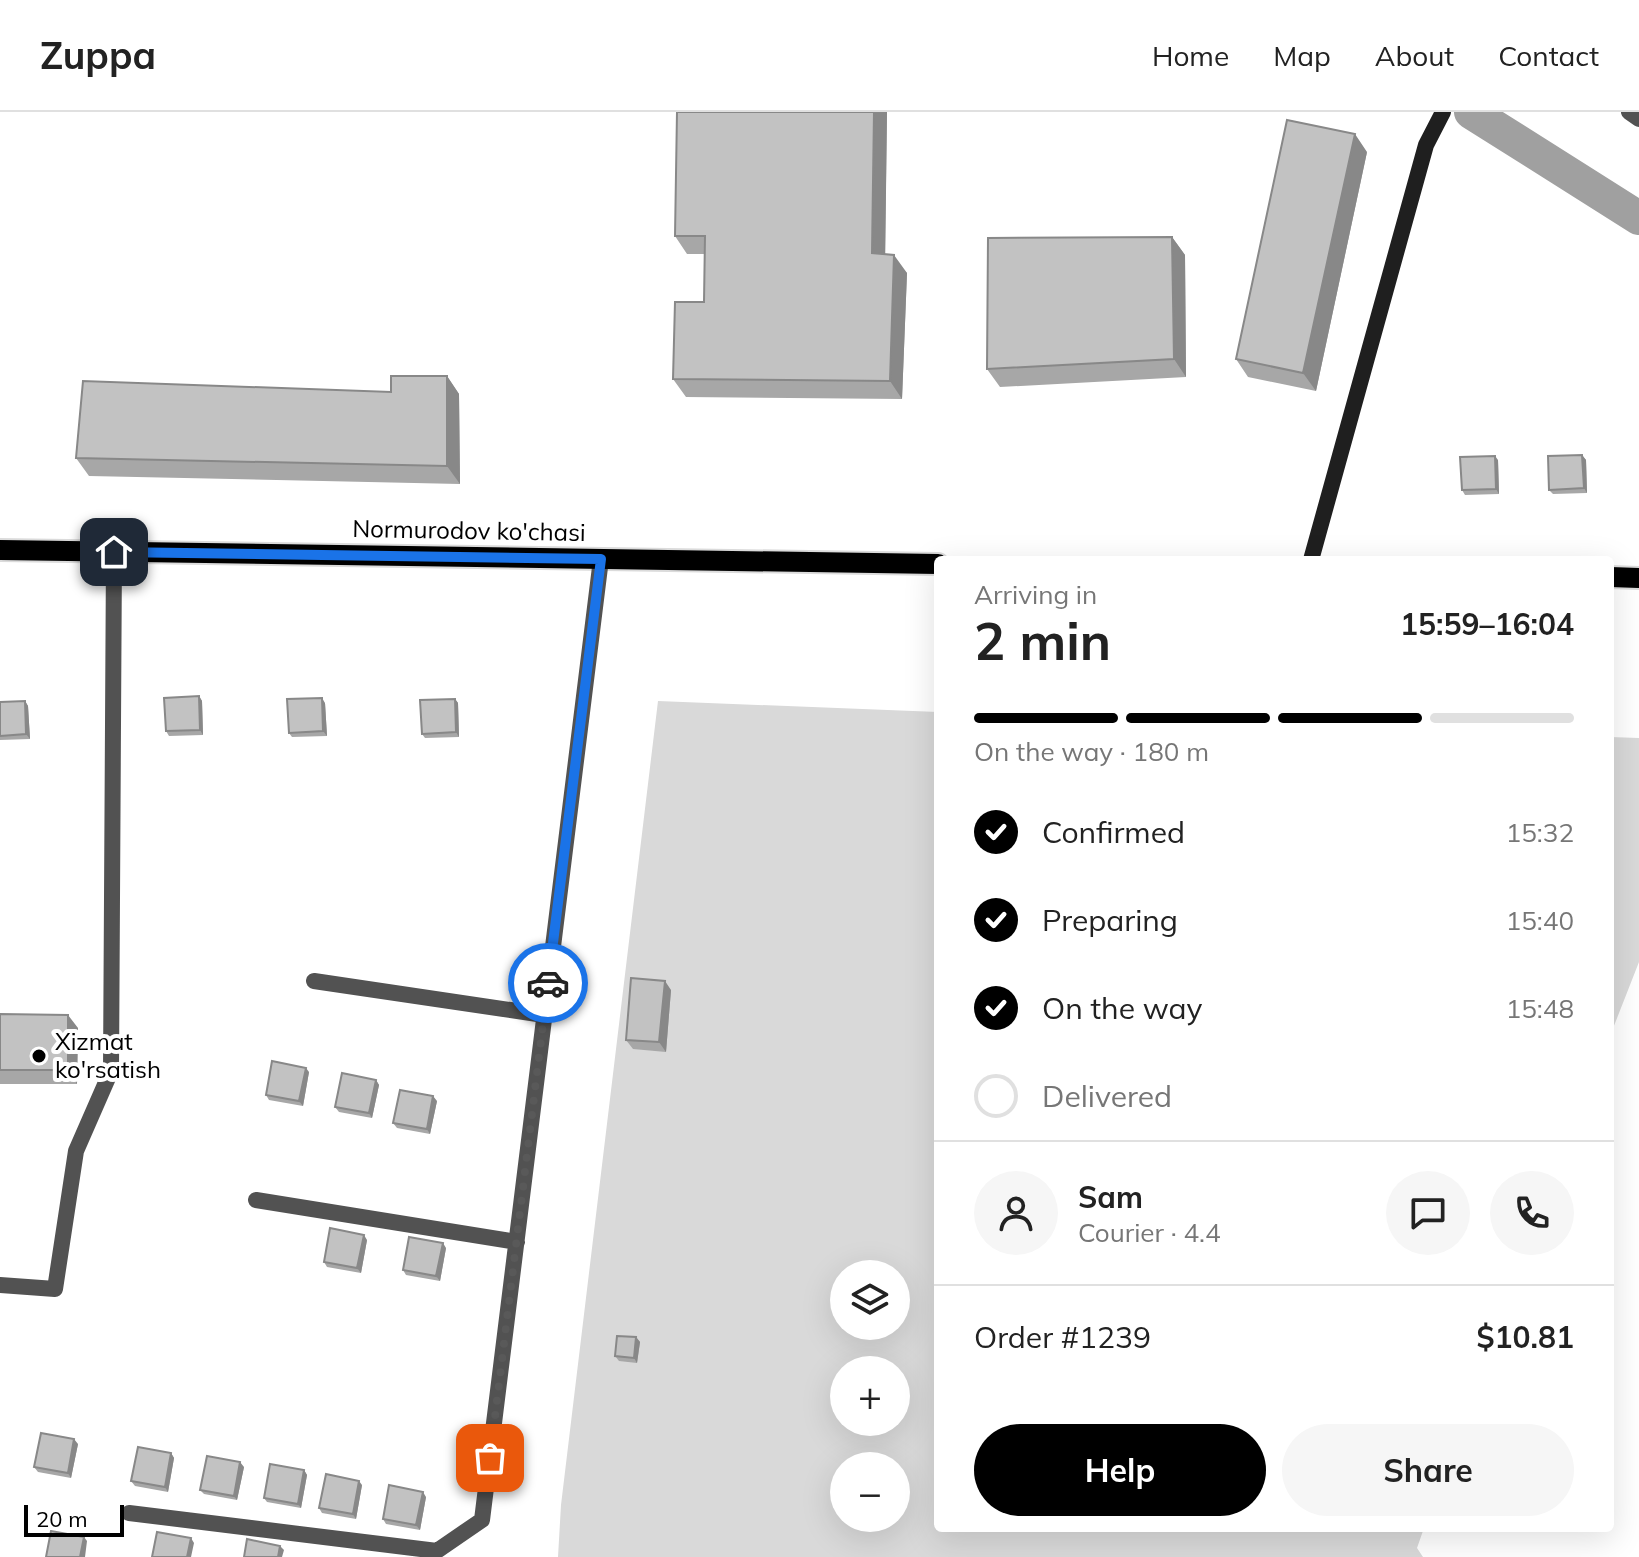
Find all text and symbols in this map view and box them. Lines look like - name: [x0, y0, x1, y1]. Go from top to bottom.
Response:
- text: Zuppa: [40, 31, 156, 79]
- text: Home: [1152, 38, 1229, 73]
- text: Map: [1273, 38, 1331, 73]
- text: About: [1375, 38, 1454, 73]
- text: Contact: [1498, 38, 1599, 73]
- street label: Normurodov ko'chasi: [352, 513, 586, 547]
- pin: [80, 518, 148, 586]
- icon: home: [92, 530, 136, 574]
- text: Arriving in: [974, 578, 1097, 611]
- text: 15:59–16:04: [1400, 605, 1574, 643]
- text: 2 min: [974, 608, 1111, 673]
- text: On the way · 180 m: [974, 735, 1209, 768]
- icon: check: [974, 810, 1018, 854]
- text: Confirmed: [1042, 813, 1185, 851]
- text: 15:32: [1506, 816, 1574, 849]
- icon: check: [974, 898, 1018, 942]
- text: Preparing: [1042, 901, 1178, 939]
- text: 15:40: [1506, 904, 1574, 937]
- courier: [508, 943, 588, 1023]
- icon: car: [526, 961, 570, 1005]
- icon: check: [974, 986, 1018, 1030]
- text: On the way: [1042, 989, 1202, 1027]
- text: 15:48: [1506, 992, 1574, 1025]
- place label: Xizmat ko'rsatish: [55, 1026, 161, 1084]
- marker: Xizmat ko'rsatish: [30, 1047, 48, 1065]
- text: Delivered: [1042, 1077, 1172, 1115]
- button: person: [974, 1171, 1058, 1255]
- button: chat: [1386, 1171, 1470, 1255]
- button: phone: [1490, 1171, 1574, 1255]
- text: Sam: [1078, 1178, 1143, 1216]
- text: Courier · 4.4: [1078, 1216, 1221, 1249]
- map controls: [830, 1260, 910, 1532]
- button: layers: [830, 1260, 910, 1340]
- text: Order #1239: [974, 1318, 1151, 1356]
- text: $10.81: [1477, 1318, 1574, 1356]
- button: +: [830, 1356, 910, 1436]
- pin: [456, 1424, 524, 1492]
- button: Help: [974, 1424, 1266, 1516]
- button: Share: [1282, 1424, 1574, 1516]
- icon: bag: [468, 1436, 512, 1480]
- button: −: [830, 1452, 910, 1532]
- scale bar: [24, 1501, 124, 1537]
- text: 20 m: [36, 1505, 87, 1533]

